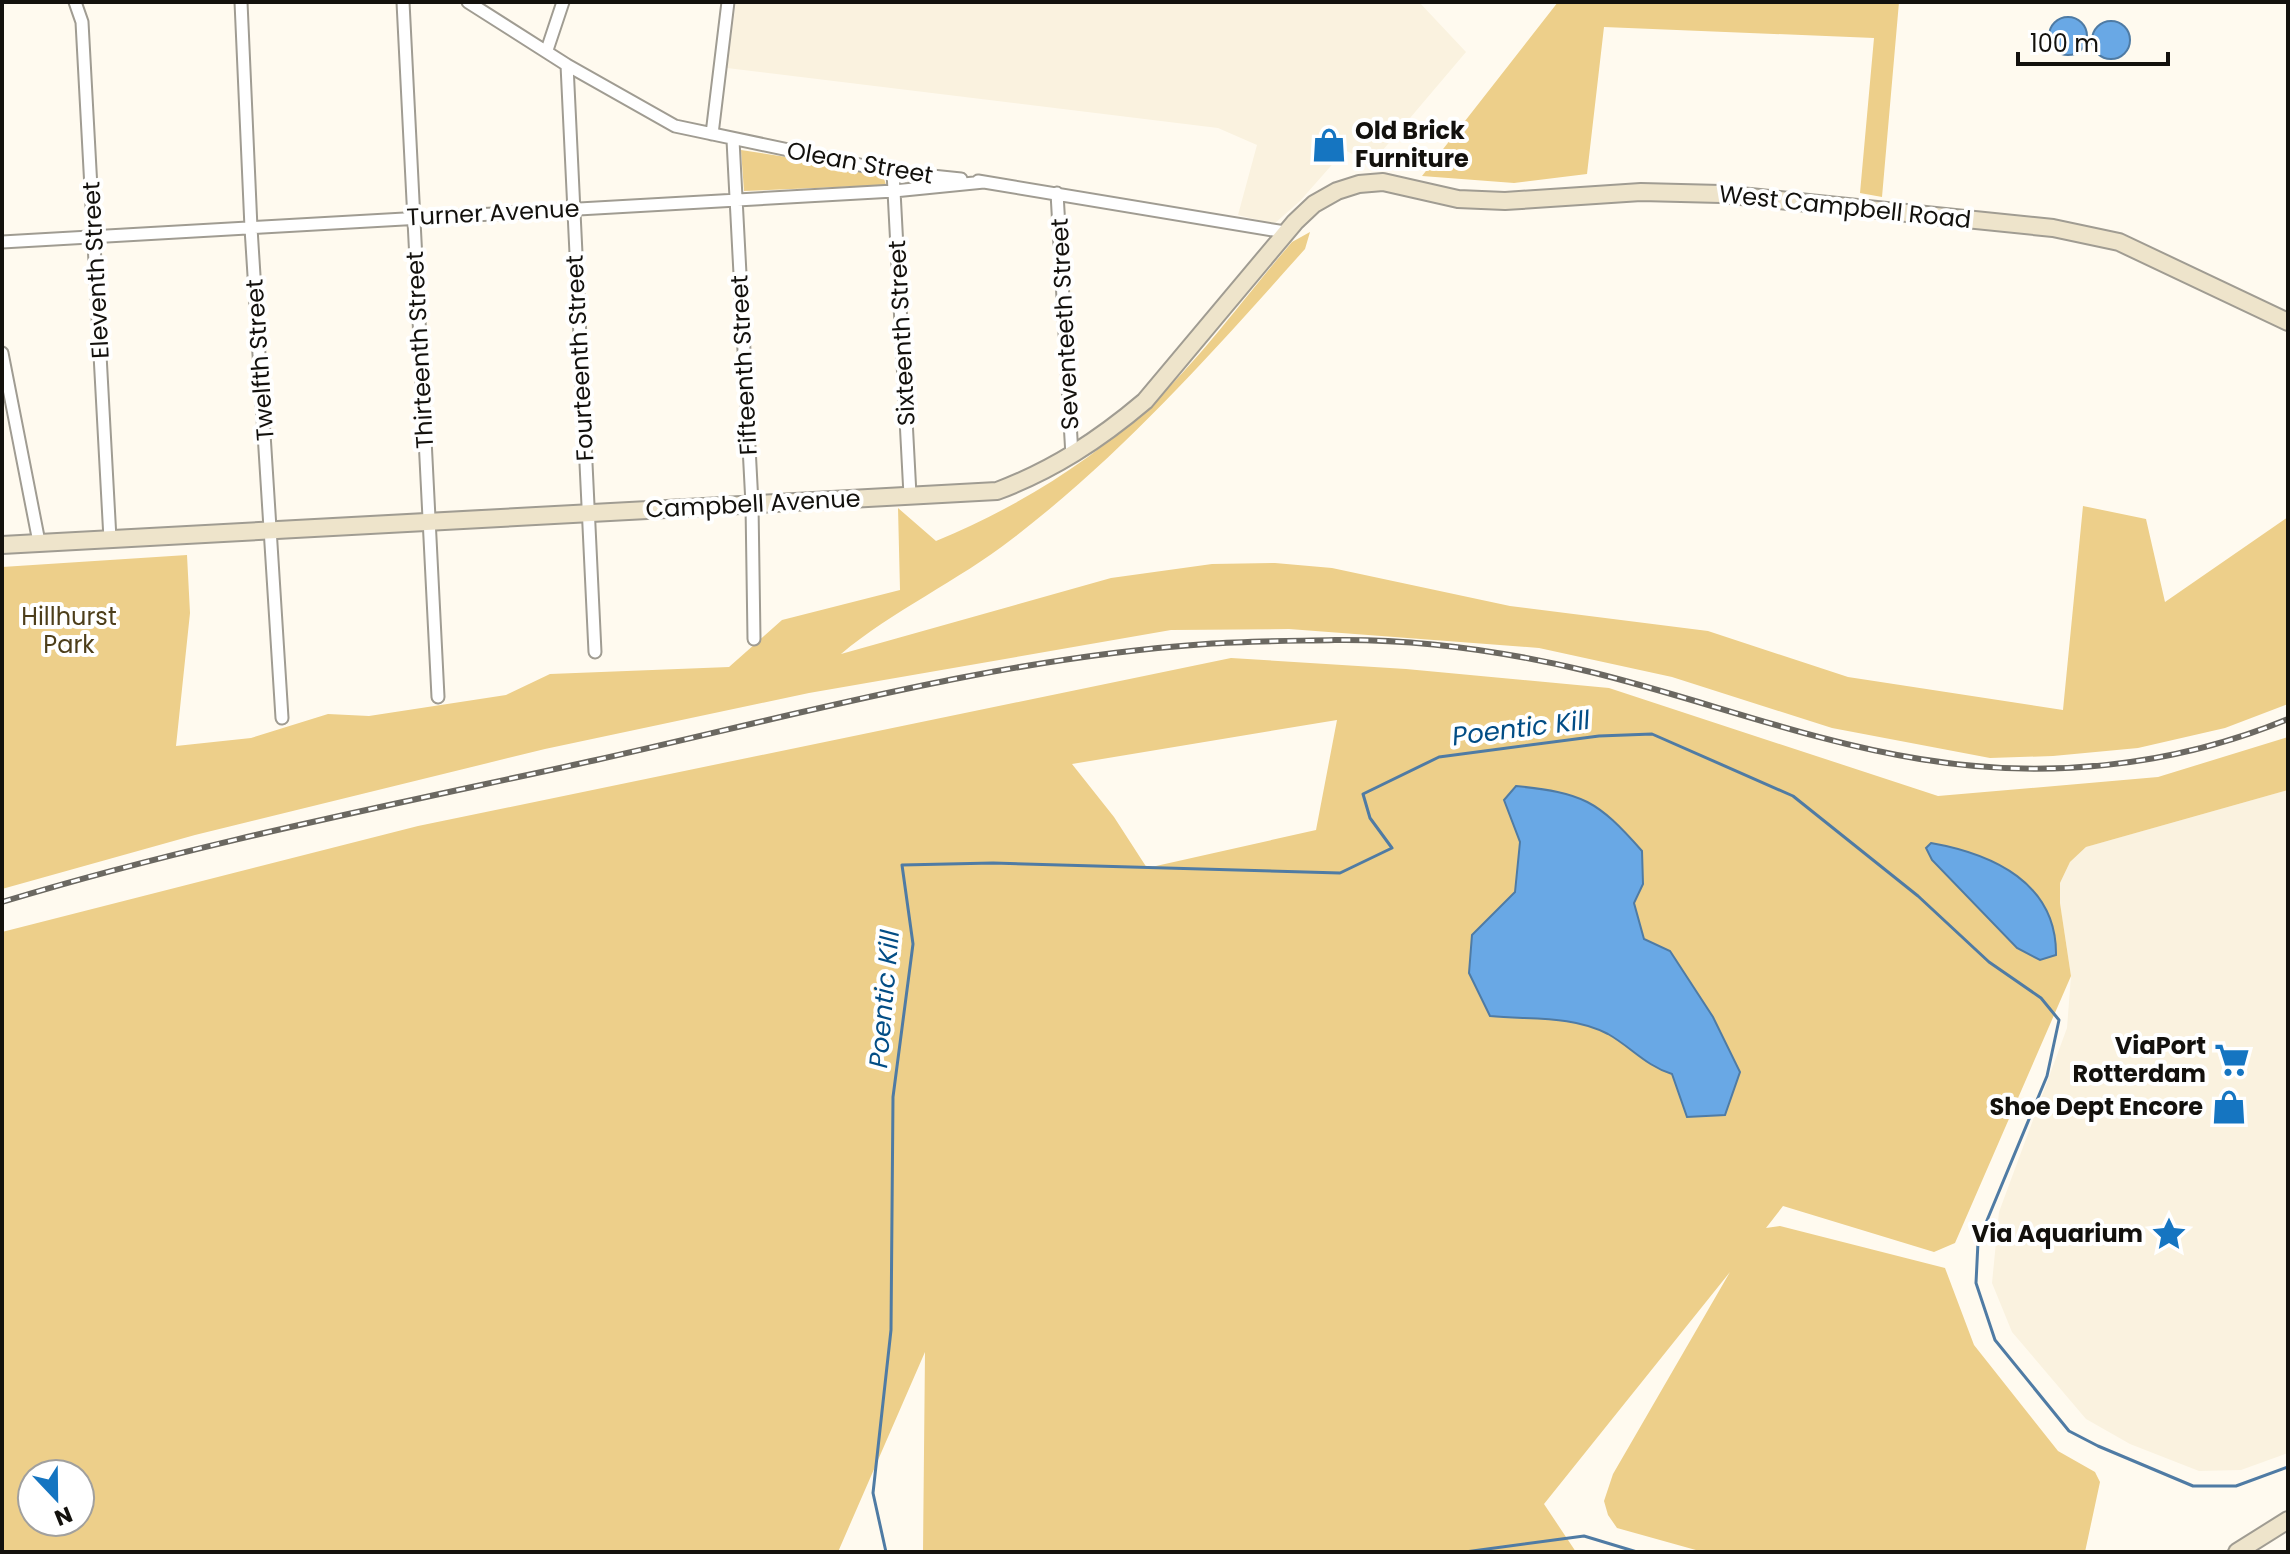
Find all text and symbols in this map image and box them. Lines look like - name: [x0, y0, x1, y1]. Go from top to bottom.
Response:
- scale bar: [2018, 16, 2168, 66]
- text: 100 m: [2030, 27, 2099, 60]
- place label: Old Brick Furniture: [1355, 114, 1469, 175]
- shop icon: Old Brick Furniture: [1310, 126, 1348, 164]
- street label: Olean Street: [784, 133, 936, 192]
- street label: West Campbell Road: [1717, 177, 1973, 236]
- street label: Eleventh Street: [74, 180, 117, 360]
- street label: Turner Avenue: [406, 191, 580, 234]
- street label: Seventeeth Street: [1042, 217, 1087, 431]
- street label: Sixteenth Street: [880, 239, 923, 427]
- street label: Thirteenth Street: [398, 250, 441, 450]
- street label: Fourteenth Street: [558, 254, 601, 462]
- street label: Fifteenth Street: [722, 274, 765, 456]
- street label: Twelfth Street: [237, 278, 282, 442]
- street label: Campbell Avenue: [645, 481, 861, 526]
- park label: Hillhurst Park: [21, 600, 117, 661]
- water label: Poentic Kill: [1450, 702, 1593, 754]
- water label: Poentic Kill: [860, 928, 908, 1070]
- place label: ViaPort Rotterdam: [2073, 1029, 2206, 1090]
- supermarket icon: ViaPort Rotterdam: [2213, 1041, 2251, 1079]
- shop icon: Shoe Dept Encore: [2210, 1088, 2248, 1126]
- place label: Shoe Dept Encore: [1990, 1090, 2203, 1123]
- place icon: Via Aquarium: [2150, 1215, 2188, 1253]
- place label: Via Aquarium: [1972, 1217, 2143, 1250]
- north arrow: [16, 1458, 96, 1538]
- text: N: [50, 1499, 77, 1534]

